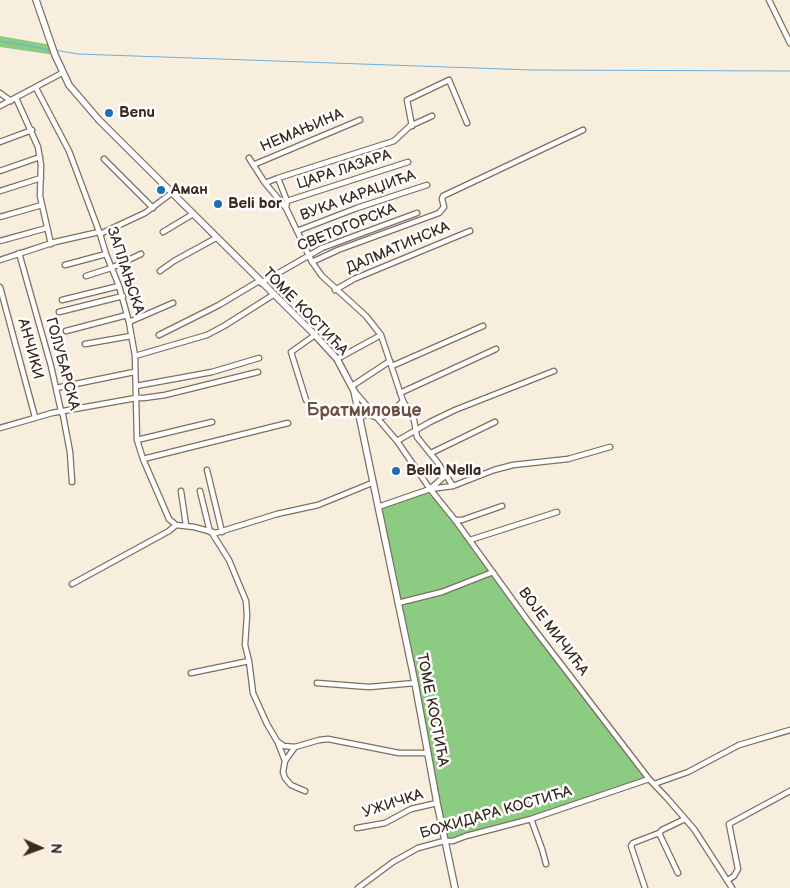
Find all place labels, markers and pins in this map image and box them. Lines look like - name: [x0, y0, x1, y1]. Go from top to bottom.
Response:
- place label: Benu: [119, 104, 155, 122]
- marker: Benu: [103, 107, 115, 119]
- place label: Аман: [171, 181, 208, 199]
- marker: Аман: [155, 184, 167, 196]
- place label: Beli bor: [228, 195, 282, 213]
- marker: Beli bor: [212, 198, 224, 210]
- place label: Bella Nella: [406, 462, 481, 480]
- marker: Bella Nella: [390, 465, 402, 477]

